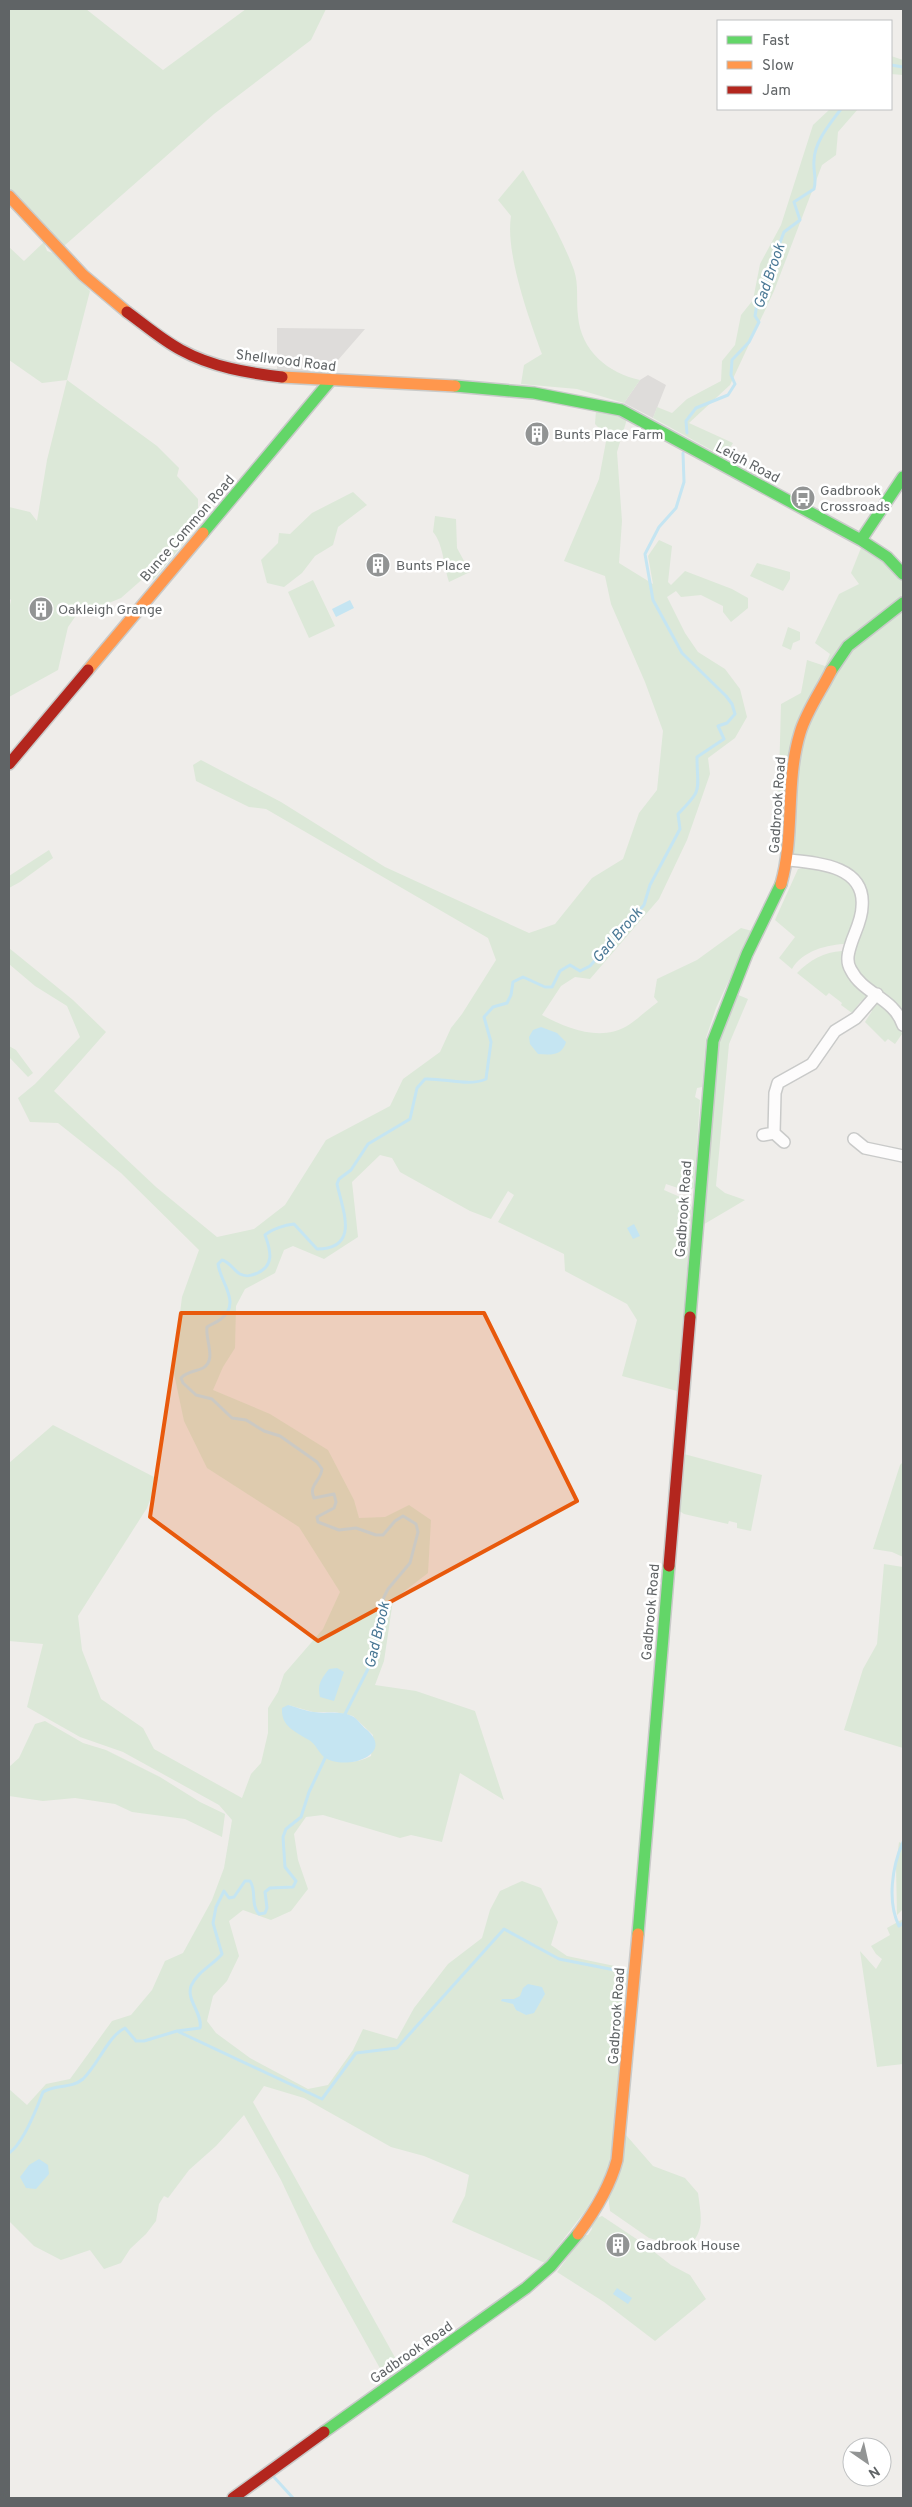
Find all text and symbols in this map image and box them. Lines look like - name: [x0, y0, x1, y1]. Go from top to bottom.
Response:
- legend: [717, 20, 892, 110]
- text: Fast: [762, 32, 790, 51]
- text: Slow: [762, 57, 794, 76]
- text: Jam: [762, 82, 791, 101]
- water label: Gad Brook: [750, 241, 791, 311]
- street label: Shellwood Road: [235, 347, 337, 376]
- building icon: Bunts Place Farm: [524, 421, 550, 447]
- place label: Bunts Place Farm: [554, 427, 663, 444]
- street label: Leigh Road: [712, 439, 782, 487]
- street label: Bunce Common Road: [137, 472, 239, 586]
- place label: Gadbrook Crossroads: [820, 483, 890, 516]
- bus stop icon: Gadbrook Crossroads: [790, 485, 816, 511]
- building icon: Bunts Place: [365, 552, 391, 578]
- place label: Bunts Place: [396, 558, 471, 575]
- building icon: Oakleigh Grange: [28, 596, 54, 622]
- place label: Oakleigh Grange: [58, 602, 162, 619]
- street label: Gadbrook Road: [767, 756, 790, 854]
- water label: Gad Brook: [589, 904, 648, 968]
- street label: Gadbrook Road: [673, 1160, 696, 1258]
- street label: Gadbrook Road: [639, 1563, 664, 1661]
- water label: Gad Brook: [362, 1600, 395, 1670]
- street label: Gadbrook Road: [606, 1967, 629, 2065]
- building icon: Gadbrook House: [605, 2232, 631, 2258]
- place label: Gadbrook House: [636, 2238, 740, 2255]
- street label: Gadbrook Road: [367, 2318, 456, 2388]
- north arrow: [842, 2437, 892, 2487]
- text: N: [865, 2462, 882, 2481]

